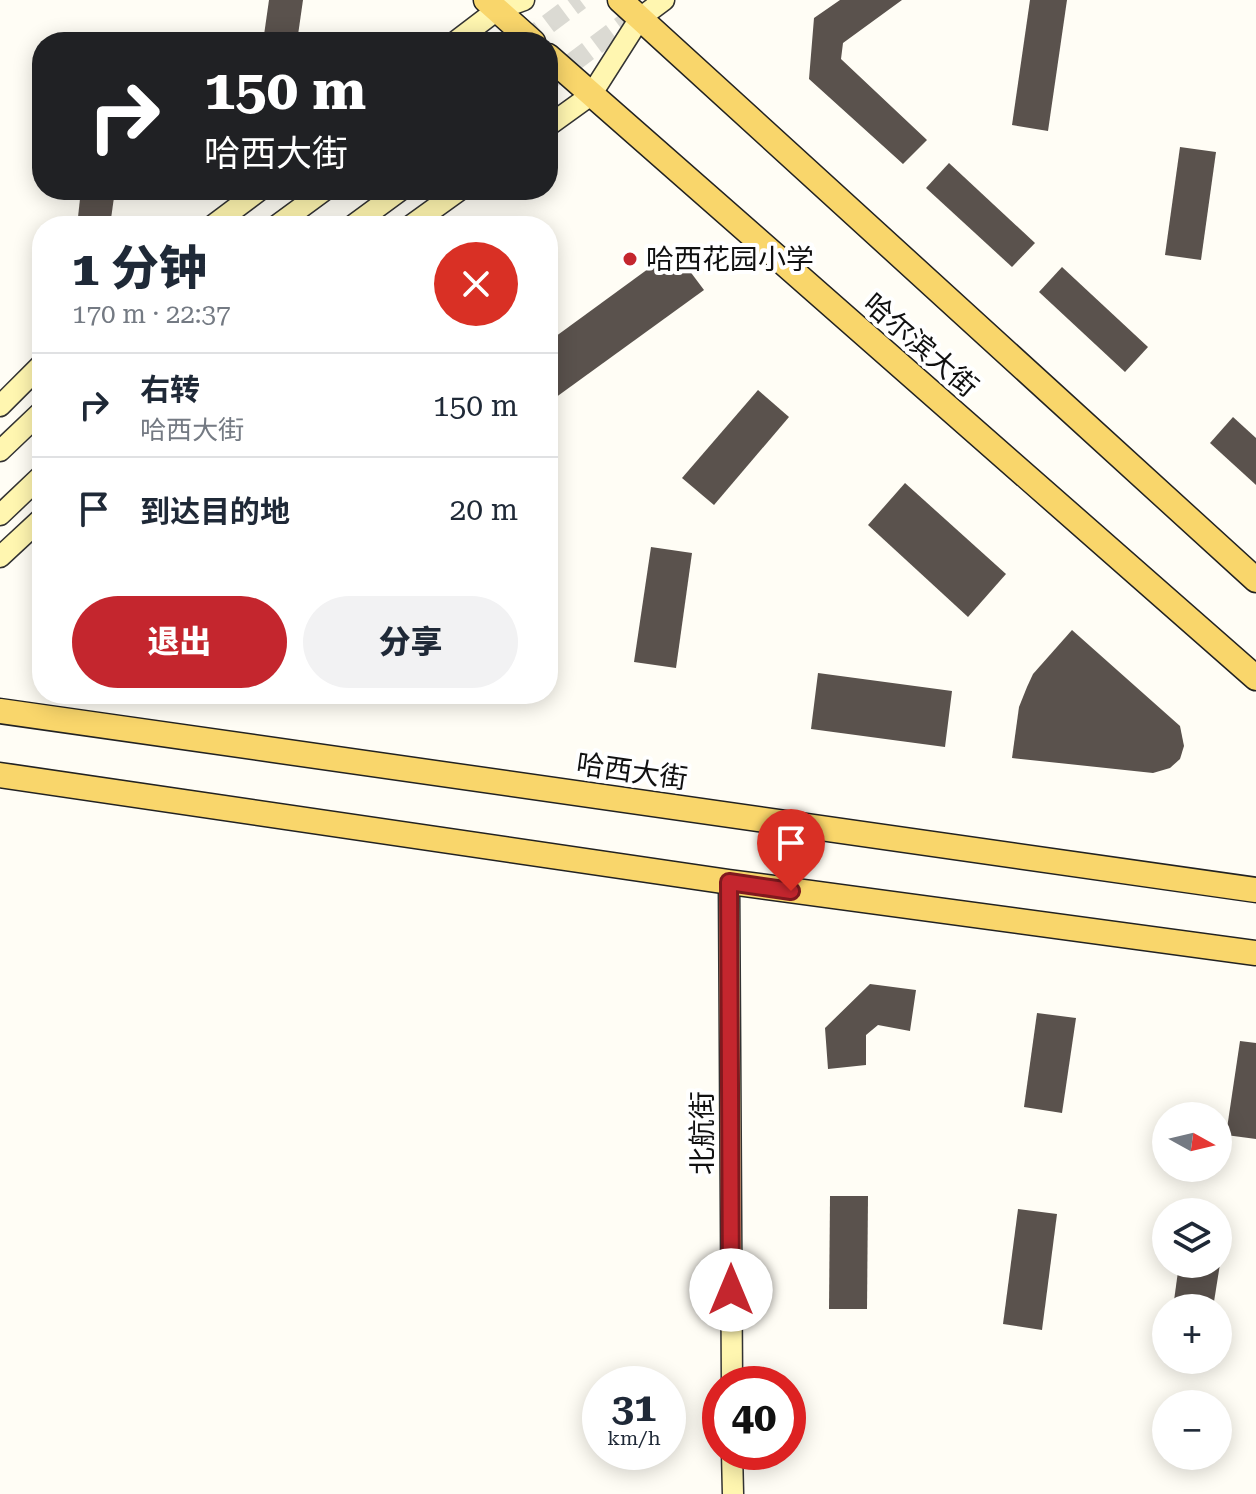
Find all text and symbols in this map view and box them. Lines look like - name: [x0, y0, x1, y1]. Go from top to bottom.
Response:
- text: 150 m: [204, 57, 366, 123]
- icon: right: [72, 64, 176, 168]
- text: 哈西大街: [204, 133, 348, 175]
- text: 1 分钟: [72, 241, 207, 297]
- button: close: [434, 242, 518, 326]
- place label: 哈西花园小学: [646, 243, 814, 276]
- marker: 哈西花园小学: [621, 250, 639, 268]
- street label: 哈尔滨大街: [857, 287, 984, 404]
- text: 170 m · 22:37: [72, 299, 231, 329]
- text: 右转: [140, 372, 200, 407]
- icon: right: [72, 383, 116, 427]
- text: 150 m: [433, 388, 518, 423]
- text: 哈西大街: [140, 415, 244, 445]
- icon: arrive: [72, 487, 116, 531]
- text: 20 m: [449, 492, 518, 527]
- text: 到达目的地: [140, 494, 290, 529]
- button: 退出: [72, 596, 287, 688]
- button: 分享: [303, 596, 518, 688]
- street label: 哈西大街: [574, 747, 690, 796]
- pin: [757, 809, 825, 891]
- icon: arrive: [769, 821, 813, 865]
- street label: 北航街: [686, 1091, 719, 1175]
- north arrow: [1152, 1102, 1232, 1182]
- map controls: [1152, 1102, 1232, 1470]
- button: layers: [1152, 1198, 1232, 1278]
- position arrow: [689, 1248, 773, 1332]
- button: +: [1152, 1294, 1232, 1374]
- speed limit sign: 40: [702, 1366, 806, 1470]
- text: 31: [612, 1384, 656, 1431]
- button: −: [1152, 1390, 1232, 1470]
- text: km/h: [607, 1426, 661, 1450]

